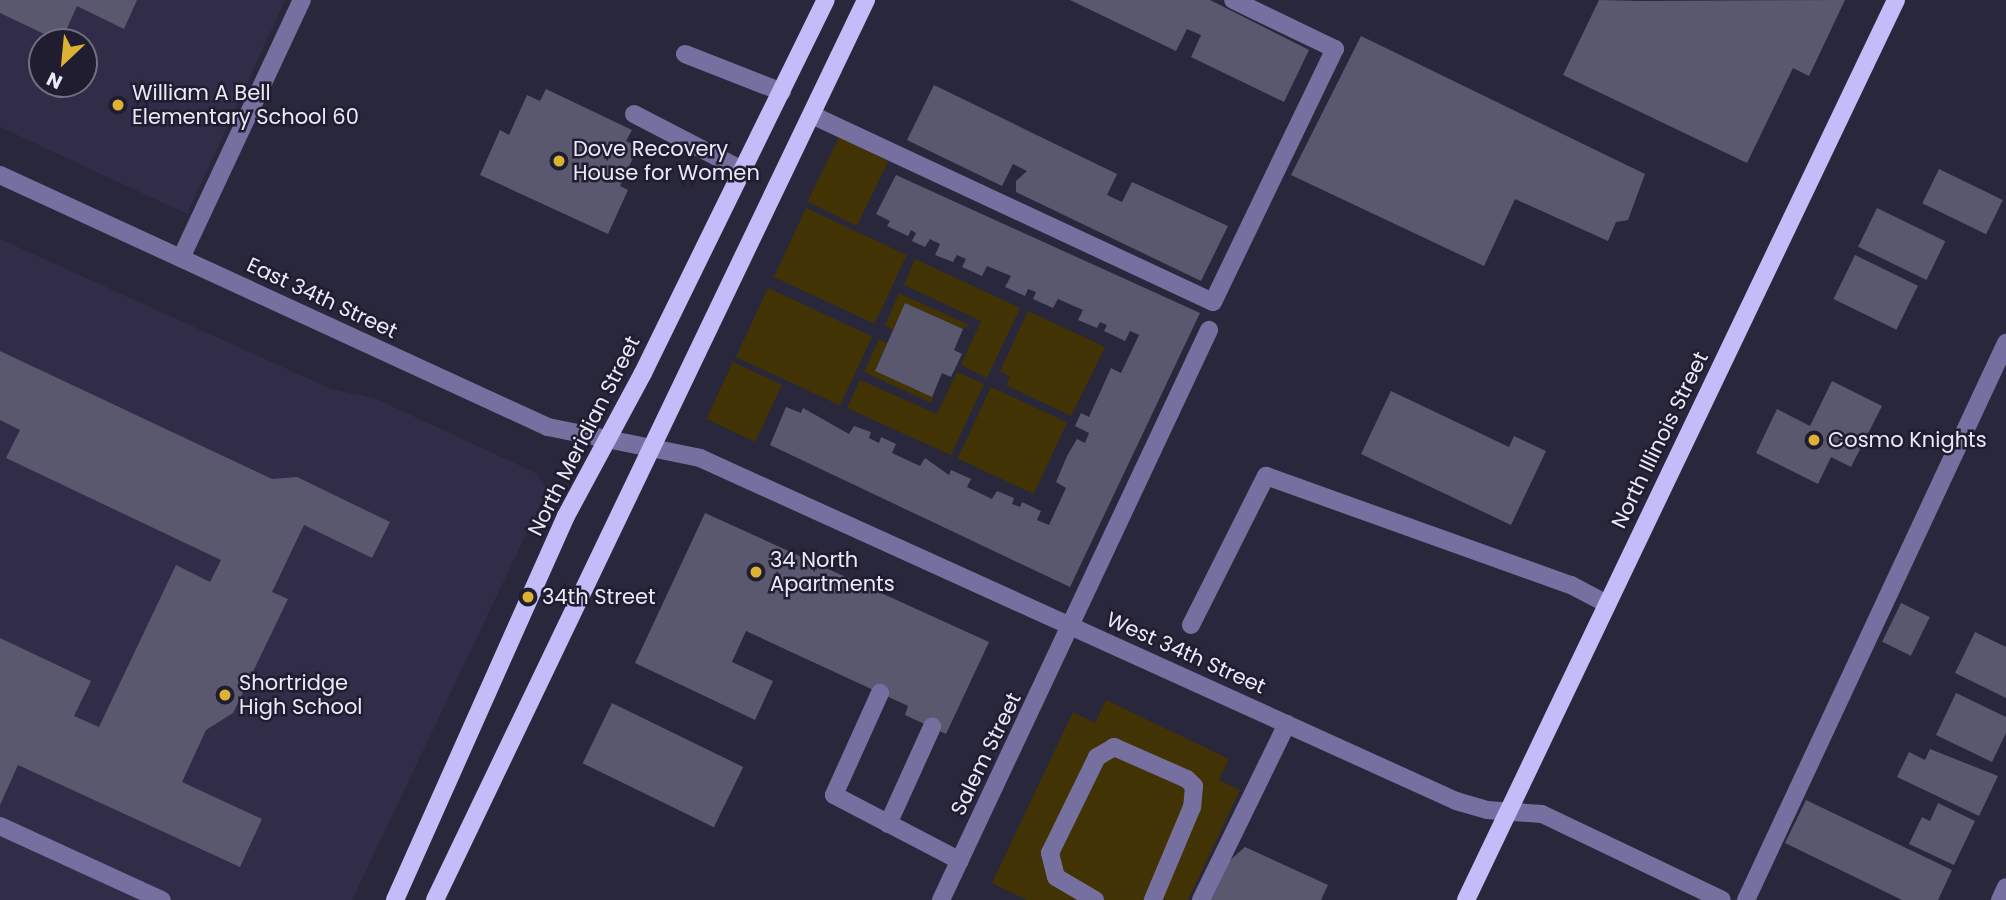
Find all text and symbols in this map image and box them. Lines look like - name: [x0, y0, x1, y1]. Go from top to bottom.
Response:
- north arrow: [28, 28, 98, 98]
- text: N: [42, 65, 67, 96]
- place label: William A Bell Elementary School 60: [132, 80, 359, 130]
- marker: William A Bell Elementary School 60: [110, 97, 126, 113]
- place label: Dove Recovery House for Women: [573, 136, 760, 186]
- marker: Dove Recovery House for Women: [551, 153, 567, 169]
- street label: East 34th Street: [243, 252, 401, 344]
- street label: North Meridian Street: [523, 332, 645, 540]
- street label: North Illinois Street: [1606, 348, 1714, 532]
- place label: Cosmo Knights: [1828, 427, 1987, 453]
- marker: Cosmo Knights: [1806, 432, 1822, 448]
- place label: 34 North Apartments: [770, 547, 895, 597]
- marker: 34 North Apartments: [748, 564, 764, 580]
- place label: 34th Street: [542, 584, 656, 610]
- marker: 34th Street: [520, 589, 536, 605]
- street label: West 34th Street: [1103, 607, 1269, 699]
- place label: Shortridge High School: [239, 670, 363, 720]
- marker: Shortridge High School: [217, 687, 233, 703]
- street label: Salem Street: [945, 689, 1027, 819]

